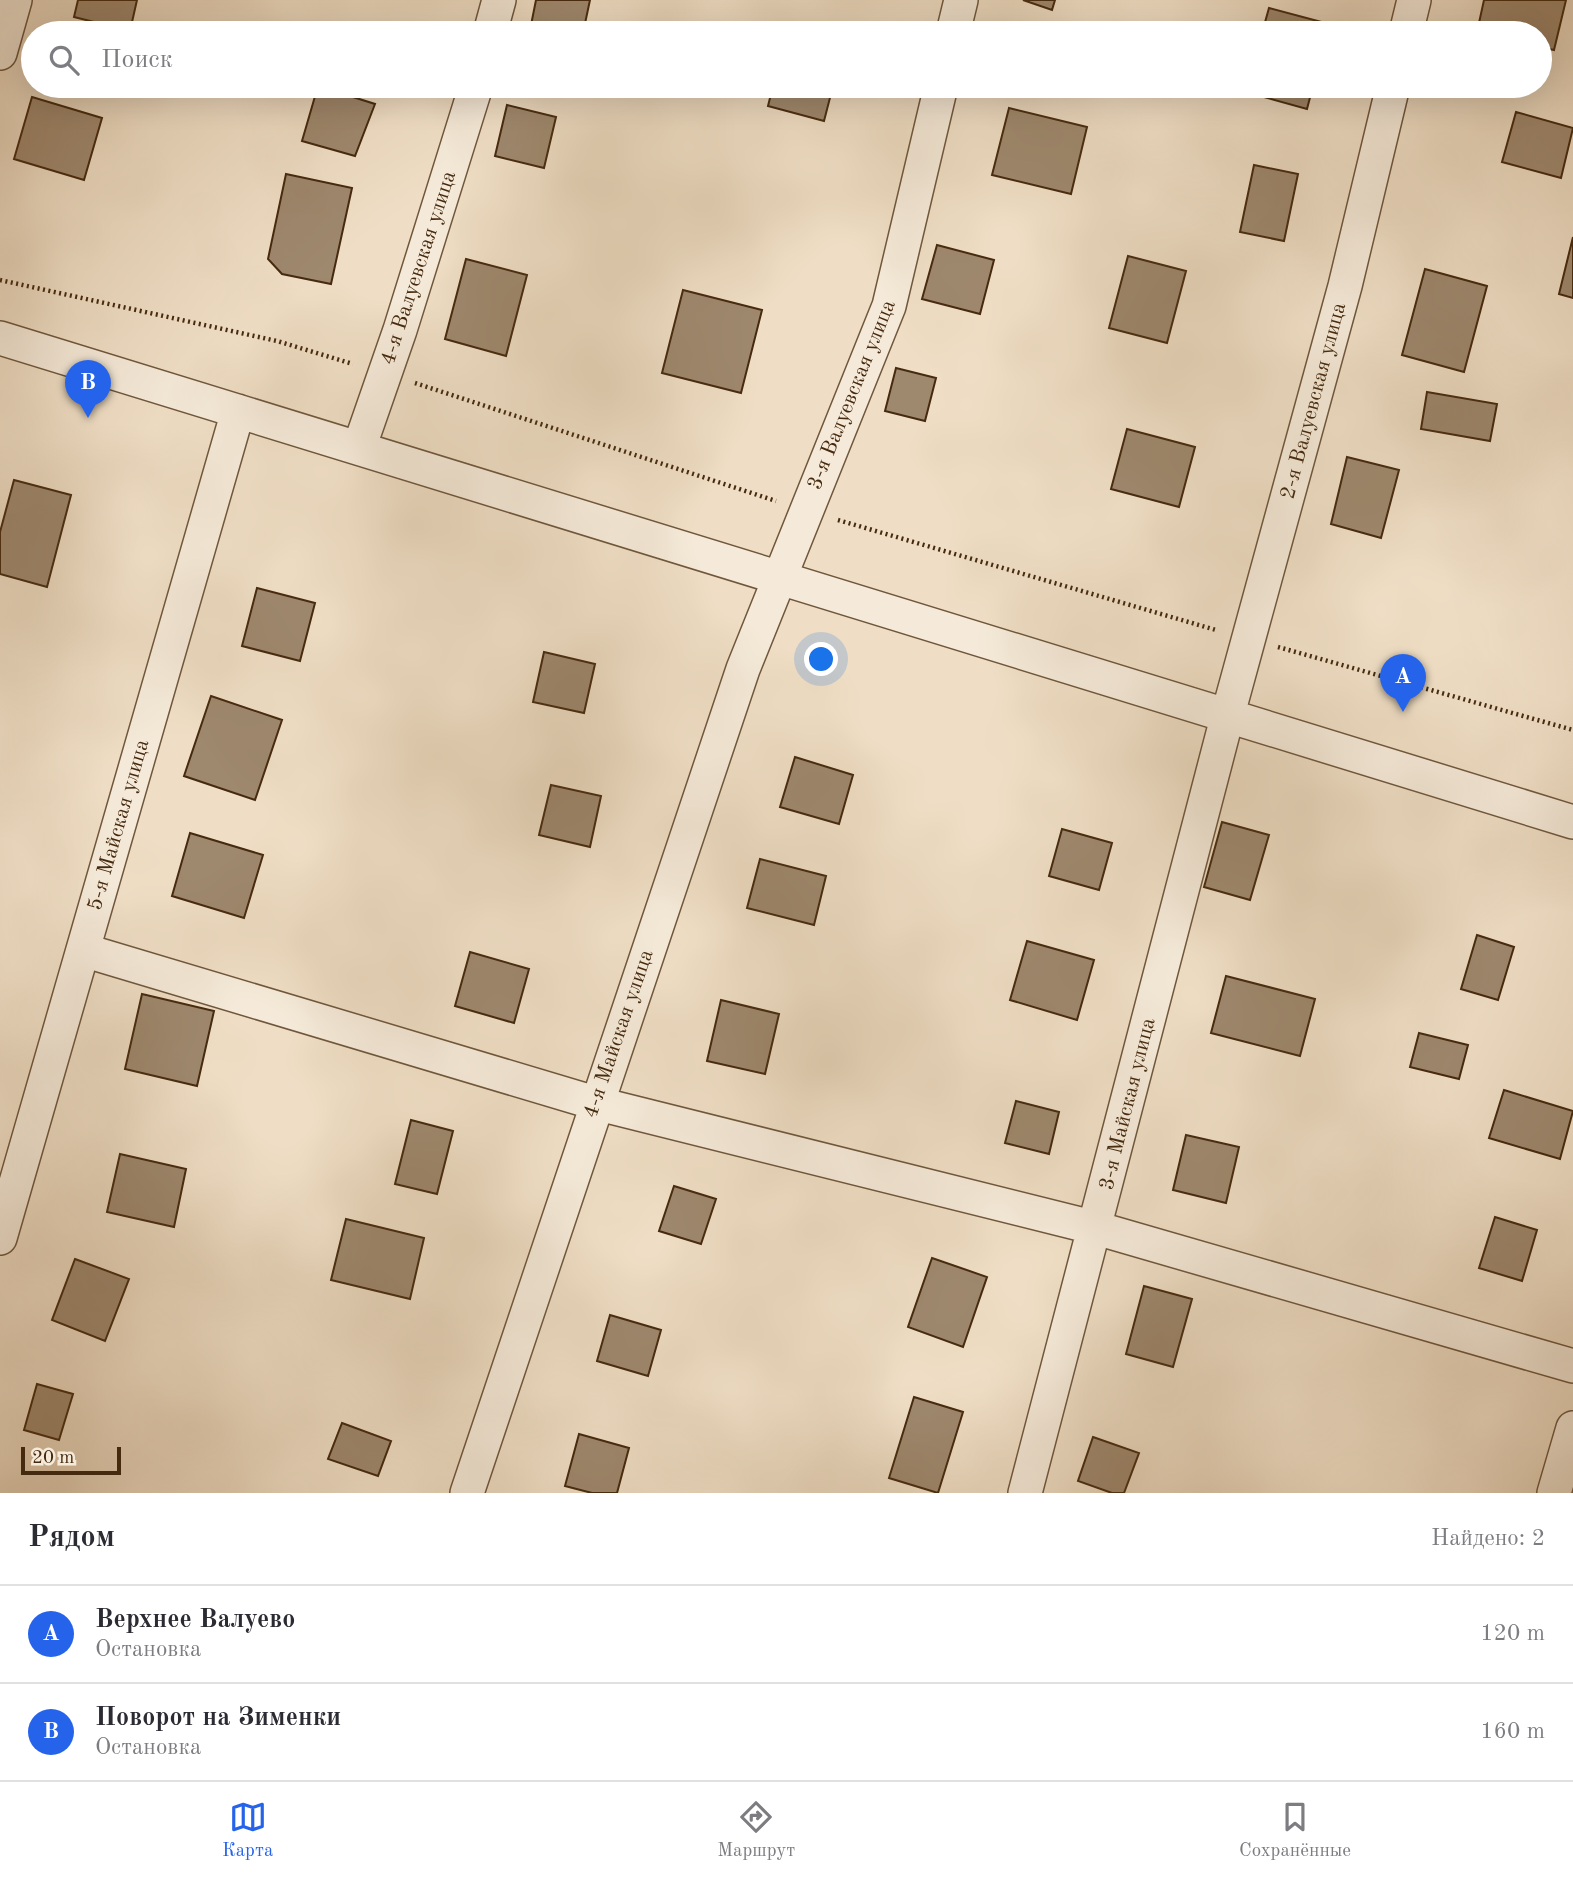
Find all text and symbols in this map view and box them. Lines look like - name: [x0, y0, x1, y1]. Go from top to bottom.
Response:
- search box: [21, 21, 1552, 98]
- icon: search: [45, 41, 83, 79]
- text: Поиск: [101, 47, 173, 73]
- street label: 4-я Валуевская улица: [378, 168, 460, 368]
- street label: 3-я Валуевская улица: [804, 297, 900, 493]
- street label: 2-я Валуевская улица: [1278, 300, 1350, 502]
- pin: B: [65, 360, 111, 418]
- your location: [804, 642, 838, 676]
- pin: A: [1380, 654, 1426, 712]
- street label: 5-я Майская улица: [85, 737, 153, 913]
- street label: 4-я Майская улица: [580, 947, 658, 1121]
- street label: 3-я Майская улица: [1096, 1016, 1160, 1192]
- scale bar: [21, 1444, 121, 1476]
- text: 20 m: [32, 1449, 74, 1468]
- text: Рядом: [28, 1523, 115, 1553]
- text: Найдено: 2: [1431, 1527, 1545, 1550]
- text: Верхнее Валуево: [95, 1607, 295, 1633]
- text: A: [42, 1622, 60, 1645]
- text: 120 m: [1480, 1622, 1545, 1645]
- text: Остановка: [95, 1638, 201, 1661]
- text: Поворот на Зименки: [95, 1705, 341, 1731]
- text: B: [43, 1720, 59, 1743]
- text: 160 m: [1480, 1720, 1545, 1743]
- text: Остановка: [95, 1736, 201, 1759]
- tab: Карта: [222, 1798, 273, 1863]
- tab: Маршрут: [717, 1798, 795, 1863]
- tab: Сохранённые: [1239, 1798, 1351, 1863]

